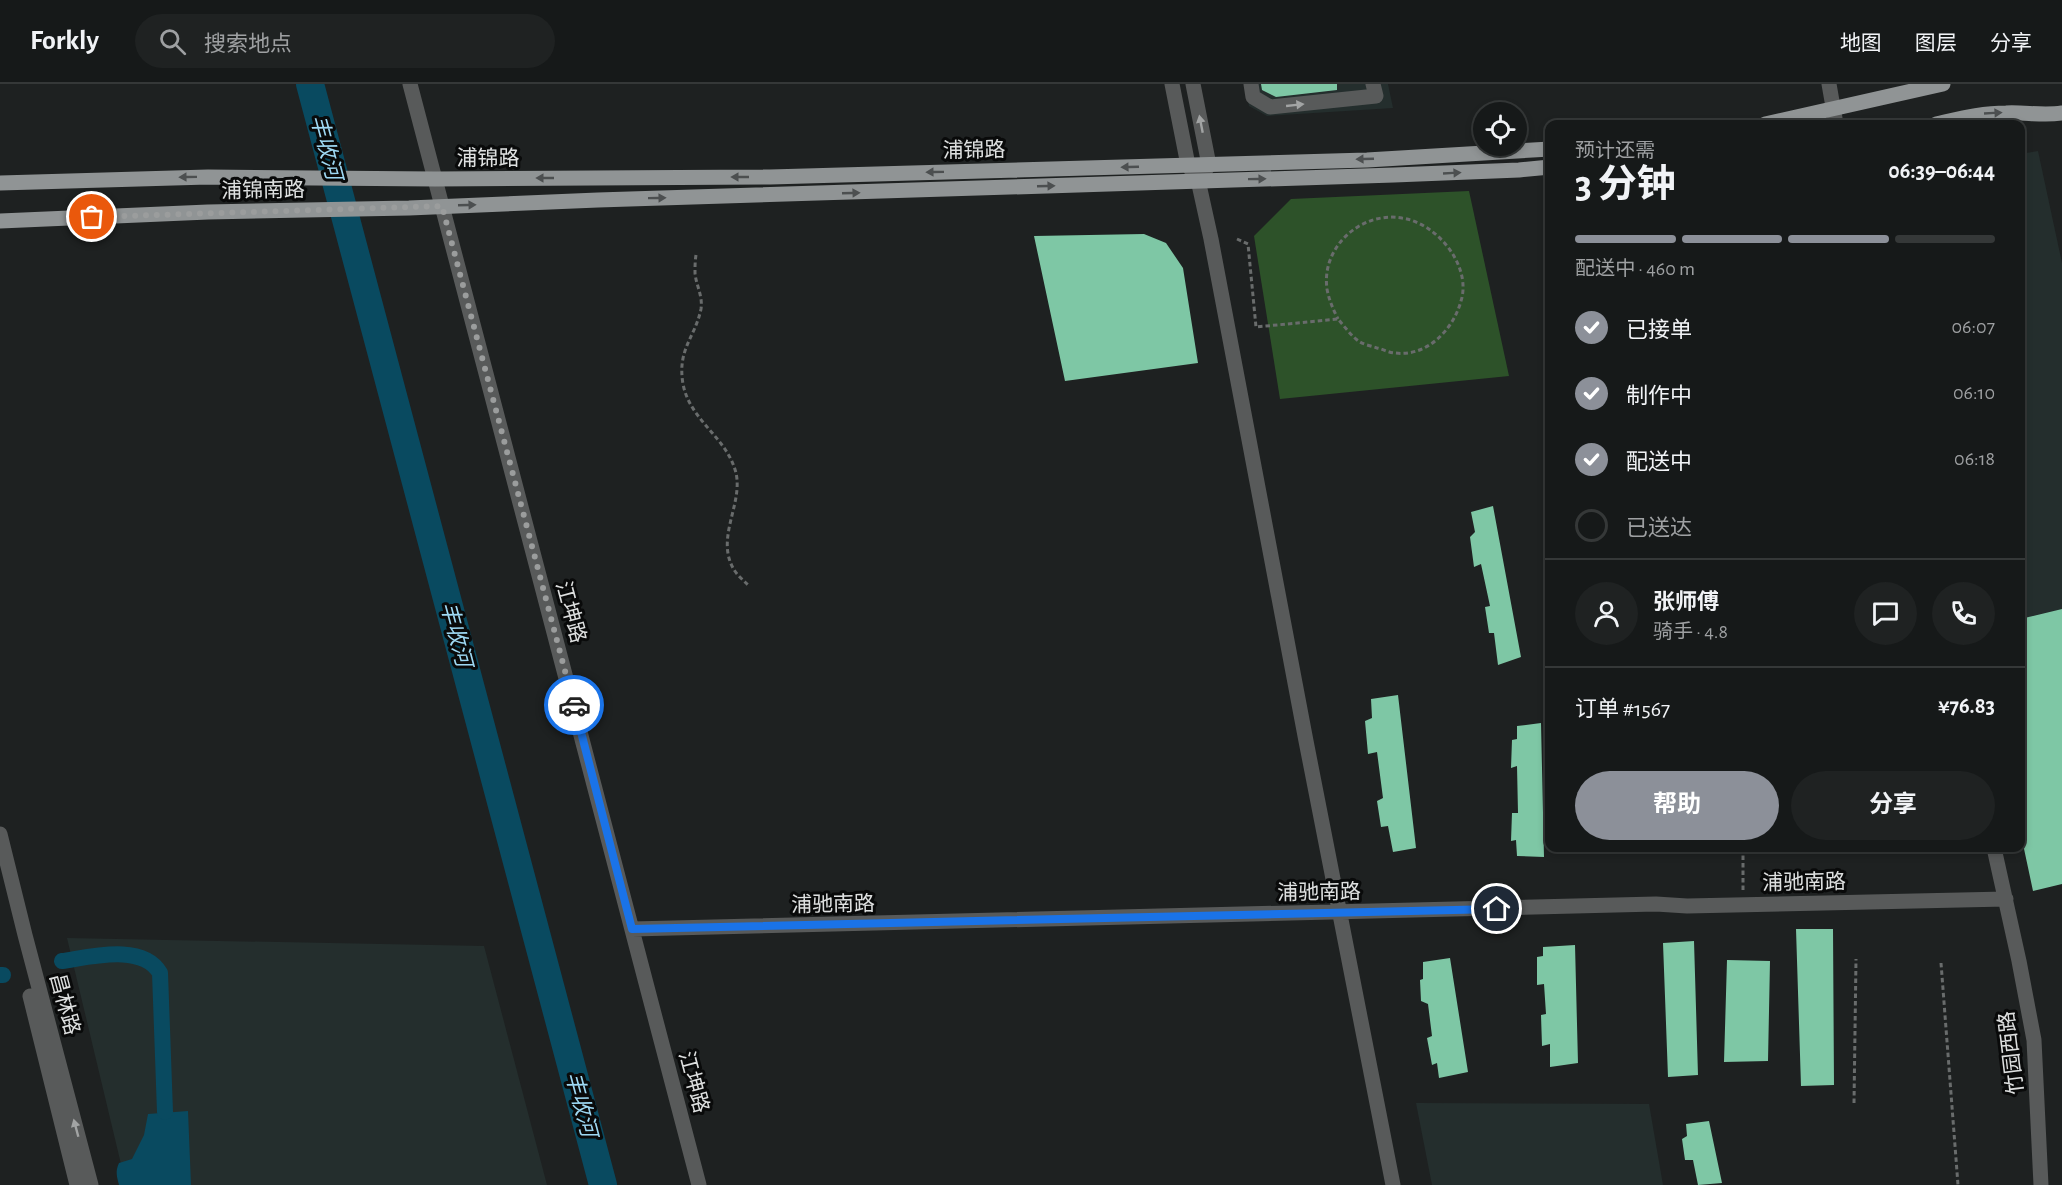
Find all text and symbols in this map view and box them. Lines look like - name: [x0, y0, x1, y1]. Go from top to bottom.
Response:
- search box: [135, 14, 555, 68]
- icon: search: [156, 25, 189, 58]
- text: Forkly: [30, 27, 99, 55]
- text: 搜索地点: [204, 33, 292, 55]
- text: 地图: [1840, 33, 1882, 54]
- text: 图层: [1915, 33, 1957, 54]
- text: 分享: [1990, 33, 2032, 54]
- one-way arrow: [1286, 100, 1305, 110]
- map controls: [1473, 102, 1527, 156]
- button: locate: [1473, 102, 1527, 156]
- one-way arrow: [1984, 109, 2003, 118]
- water label: 丰收河: [307, 112, 347, 186]
- one-way arrow: [1196, 115, 1205, 134]
- street label: 浦锦路: [942, 138, 1006, 162]
- text: 预计还需: [1575, 141, 1655, 161]
- street label: 浦锦路: [457, 147, 520, 169]
- one-way arrow: [1356, 155, 1375, 164]
- text: 06:39–06:44: [1888, 160, 1995, 182]
- one-way arrow: [1120, 162, 1139, 172]
- text: 3 分钟: [1575, 166, 1676, 205]
- one-way arrow: [925, 167, 944, 177]
- one-way arrow: [1442, 168, 1461, 177]
- one-way arrow: [730, 172, 749, 182]
- one-way arrow: [178, 173, 197, 182]
- one-way arrow: [535, 173, 554, 183]
- one-way arrow: [1247, 174, 1266, 184]
- street label: 浦锦南路: [221, 178, 305, 202]
- one-way arrow: [1037, 181, 1056, 190]
- one-way arrow: [842, 188, 861, 198]
- pin: [66, 191, 117, 242]
- one-way arrow: [647, 193, 666, 203]
- icon: bag: [75, 200, 108, 233]
- one-way arrow: [458, 200, 477, 209]
- text: 配送中 · 460 m: [1575, 259, 1695, 279]
- icon: check: [1575, 311, 1608, 344]
- text: 06:07: [1952, 317, 1995, 337]
- text: 已接单: [1626, 319, 1692, 341]
- icon: check: [1575, 377, 1608, 410]
- text: 06:10: [1953, 383, 1995, 403]
- text: 制作中: [1626, 385, 1692, 407]
- icon: check: [1575, 443, 1608, 476]
- text: 06:18: [1954, 449, 1995, 469]
- text: 配送中: [1626, 451, 1692, 473]
- text: 已送达: [1626, 517, 1692, 539]
- street label: 江坤路: [552, 579, 590, 645]
- button: person: [1575, 582, 1638, 645]
- button: chat: [1854, 582, 1917, 645]
- button: phone: [1932, 582, 1995, 645]
- text: 张师傅: [1653, 591, 1719, 613]
- water label: 丰收河: [437, 599, 477, 673]
- text: 骑手 · 4.8: [1653, 622, 1728, 642]
- courier: [544, 675, 604, 735]
- icon: car: [558, 689, 591, 722]
- text: ¥76.83: [1938, 695, 1995, 717]
- text: 订单 #1567: [1575, 698, 1670, 720]
- button: 帮助: [1575, 771, 1779, 840]
- button: 分享: [1791, 771, 1995, 840]
- street label: 浦驰南路: [1762, 870, 1846, 894]
- street label: 浦驰南路: [1277, 880, 1361, 904]
- pin: [1471, 883, 1522, 934]
- street label: 浦驰南路: [791, 892, 875, 916]
- icon: home: [1480, 892, 1513, 925]
- street label: 昌林路: [46, 971, 84, 1037]
- street label: 竹园西路: [1995, 1010, 2027, 1096]
- street label: 江坤路: [675, 1049, 713, 1115]
- water label: 丰收河: [562, 1069, 602, 1143]
- one-way arrow: [71, 1119, 81, 1138]

